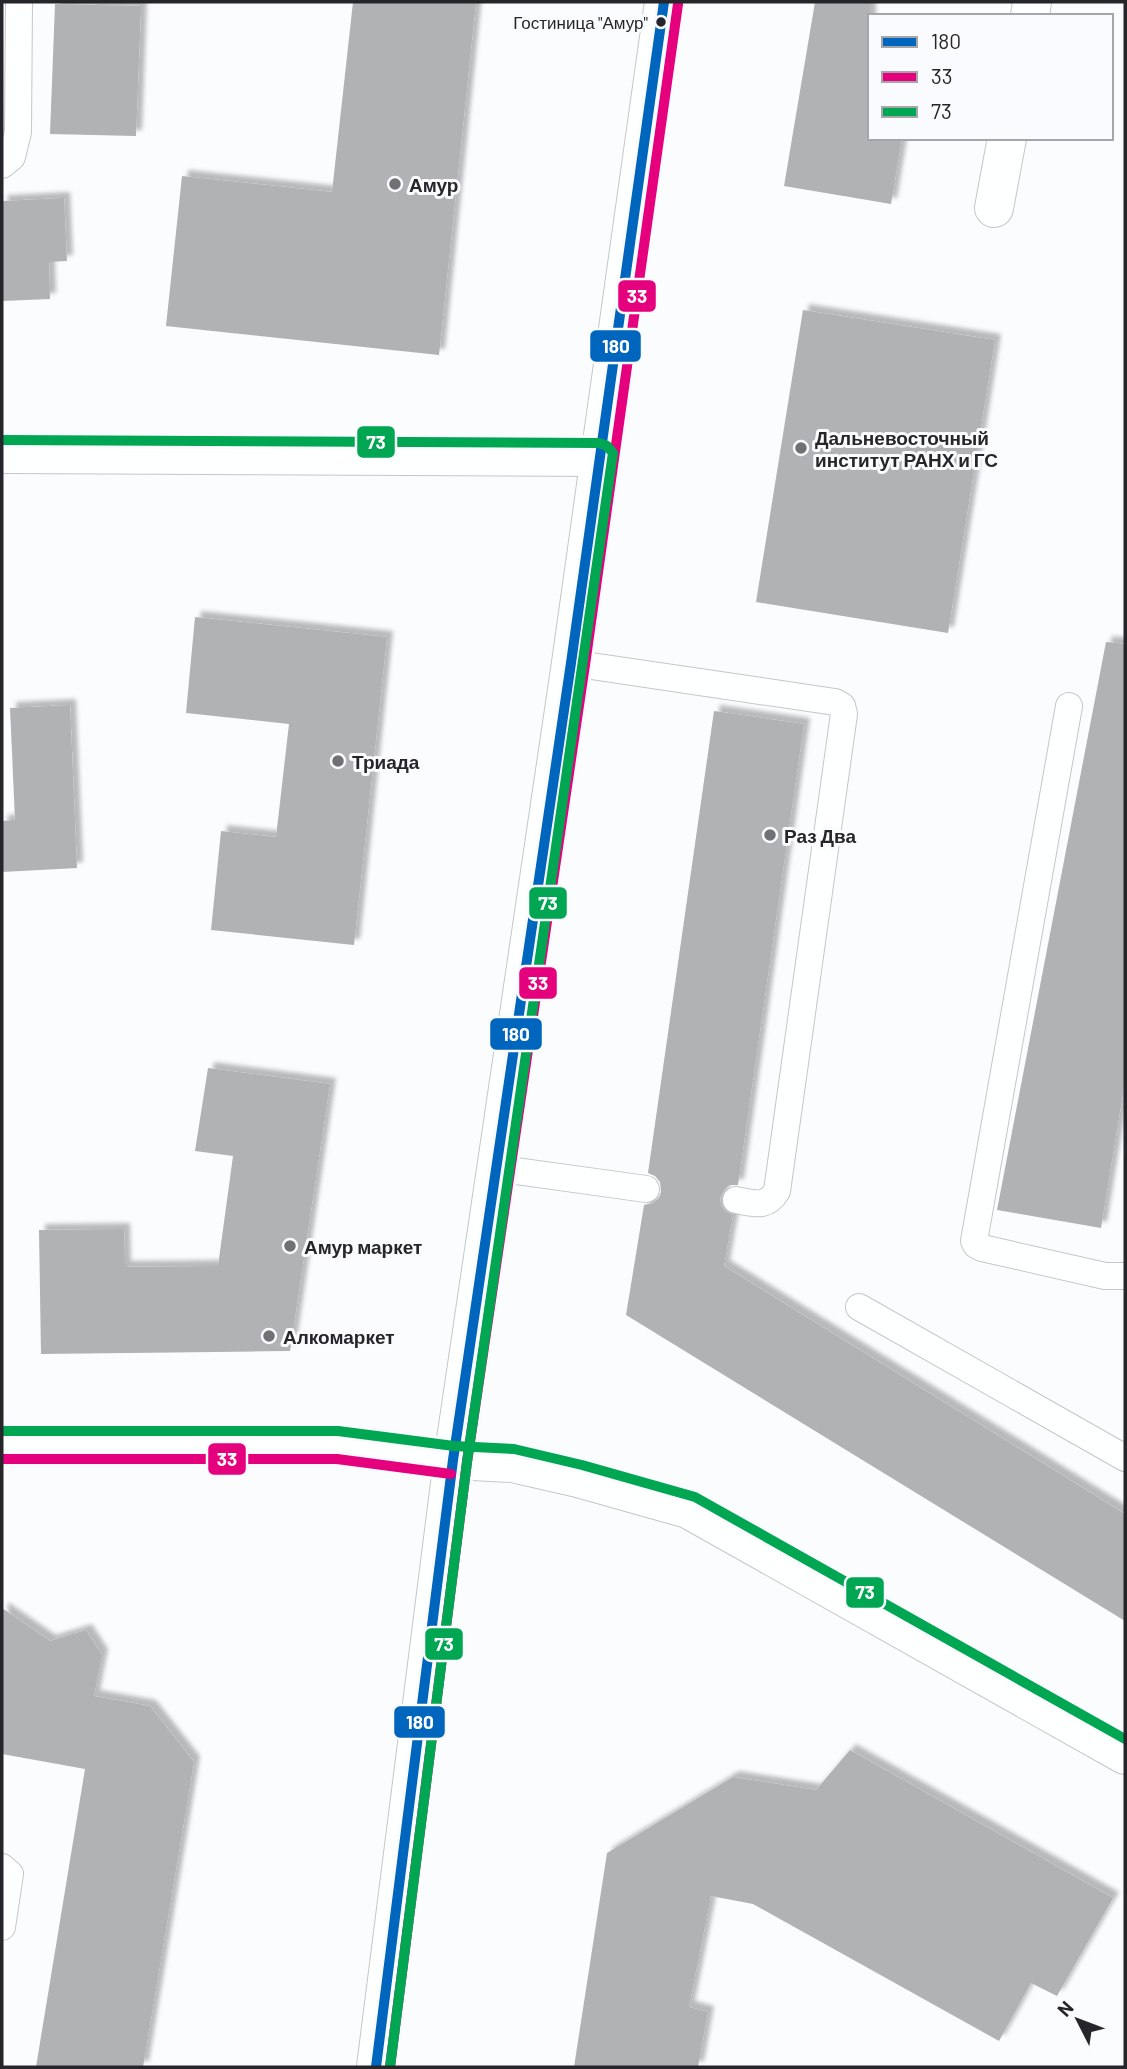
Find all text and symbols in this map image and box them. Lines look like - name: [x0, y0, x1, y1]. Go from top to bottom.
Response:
- place label: Гостиница "Амур": [513, 12, 648, 32]
- legend: [868, 14, 1113, 140]
- marker: Гостиница "Амур": [654, 15, 668, 29]
- text: 180: [931, 28, 961, 53]
- text: 33: [931, 63, 953, 88]
- text: 73: [931, 98, 952, 123]
- place label: Амур: [409, 173, 458, 196]
- marker: Амур: [387, 176, 403, 192]
- line badge: 33: [617, 279, 657, 313]
- text: 33: [627, 284, 647, 307]
- line badge: 180: [589, 329, 642, 363]
- text: 180: [602, 334, 630, 357]
- line badge: 73: [356, 425, 396, 459]
- place label: Дальневосточный институт РАНХ и ГС: [815, 426, 998, 471]
- text: 73: [366, 430, 386, 453]
- marker: Дальневосточный институт РАНХ и ГС: [793, 440, 809, 456]
- place label: Триада: [352, 750, 420, 773]
- marker: Триада: [330, 753, 346, 769]
- place label: Раз Два: [784, 824, 856, 847]
- marker: Раз Два: [762, 827, 778, 843]
- line badge: 73: [528, 886, 568, 920]
- text: 73: [538, 891, 558, 914]
- line badge: 33: [518, 966, 558, 1000]
- text: 33: [528, 971, 548, 994]
- line badge: 180: [489, 1017, 543, 1051]
- text: 180: [502, 1022, 530, 1045]
- place label: Амур маркет: [304, 1235, 422, 1258]
- marker: Амур маркет: [282, 1238, 298, 1254]
- place label: Алкомаркет: [283, 1325, 395, 1348]
- marker: Алкомаркет: [261, 1328, 277, 1344]
- line badge: 33: [207, 1442, 247, 1476]
- text: 33: [217, 1447, 237, 1470]
- line badge: 73: [845, 1576, 885, 1609]
- text: 73: [855, 1580, 875, 1603]
- line badge: 73: [424, 1627, 464, 1661]
- text: 73: [434, 1632, 454, 1655]
- line badge: 180: [393, 1705, 446, 1739]
- text: 180: [406, 1710, 434, 1733]
- north arrow: [1043, 1985, 1113, 2055]
- text: N: [1052, 1996, 1078, 2021]

